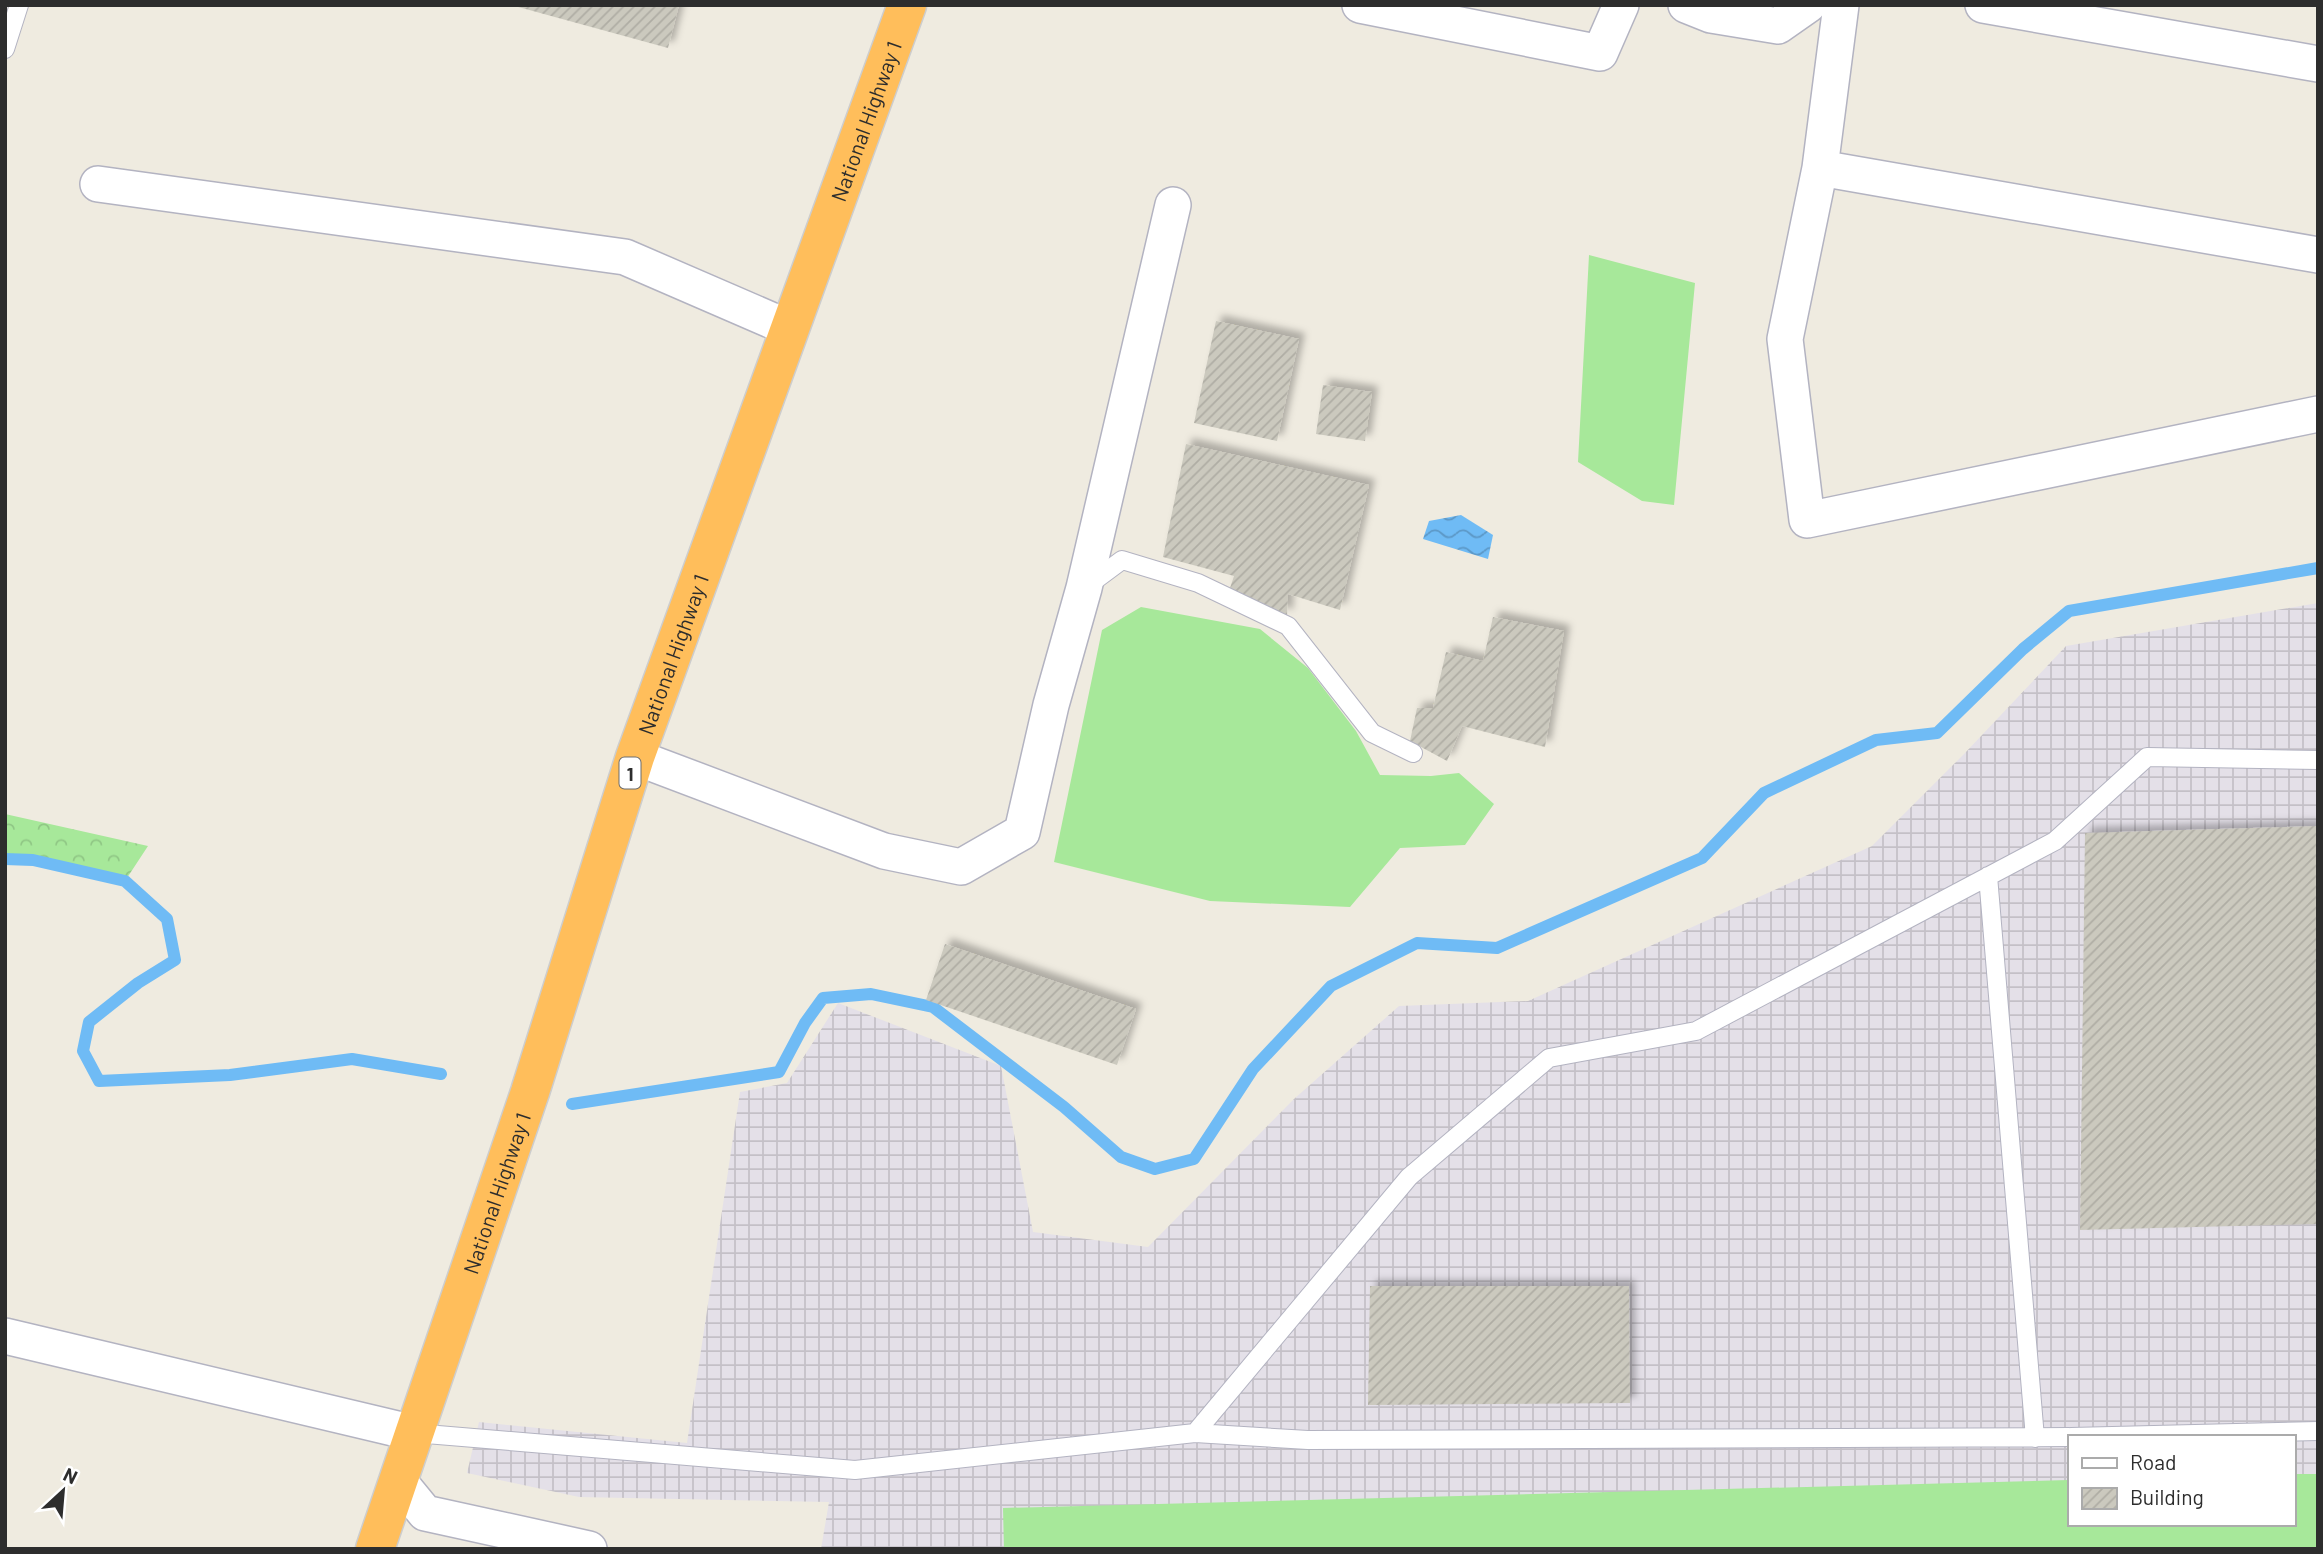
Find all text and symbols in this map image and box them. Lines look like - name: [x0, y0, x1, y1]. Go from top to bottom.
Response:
- street label: National Highway 1: [825, 37, 906, 205]
- street label: National Highway 1: [632, 571, 713, 738]
- road number: 1: [620, 758, 640, 788]
- street label: National Highway 1: [457, 1109, 535, 1277]
- legend: [2068, 1435, 2295, 1526]
- text: Road: [2130, 1449, 2176, 1474]
- north arrow: [28, 1456, 98, 1526]
- text: N: [60, 1462, 81, 1488]
- text: Building: [2130, 1484, 2204, 1509]

